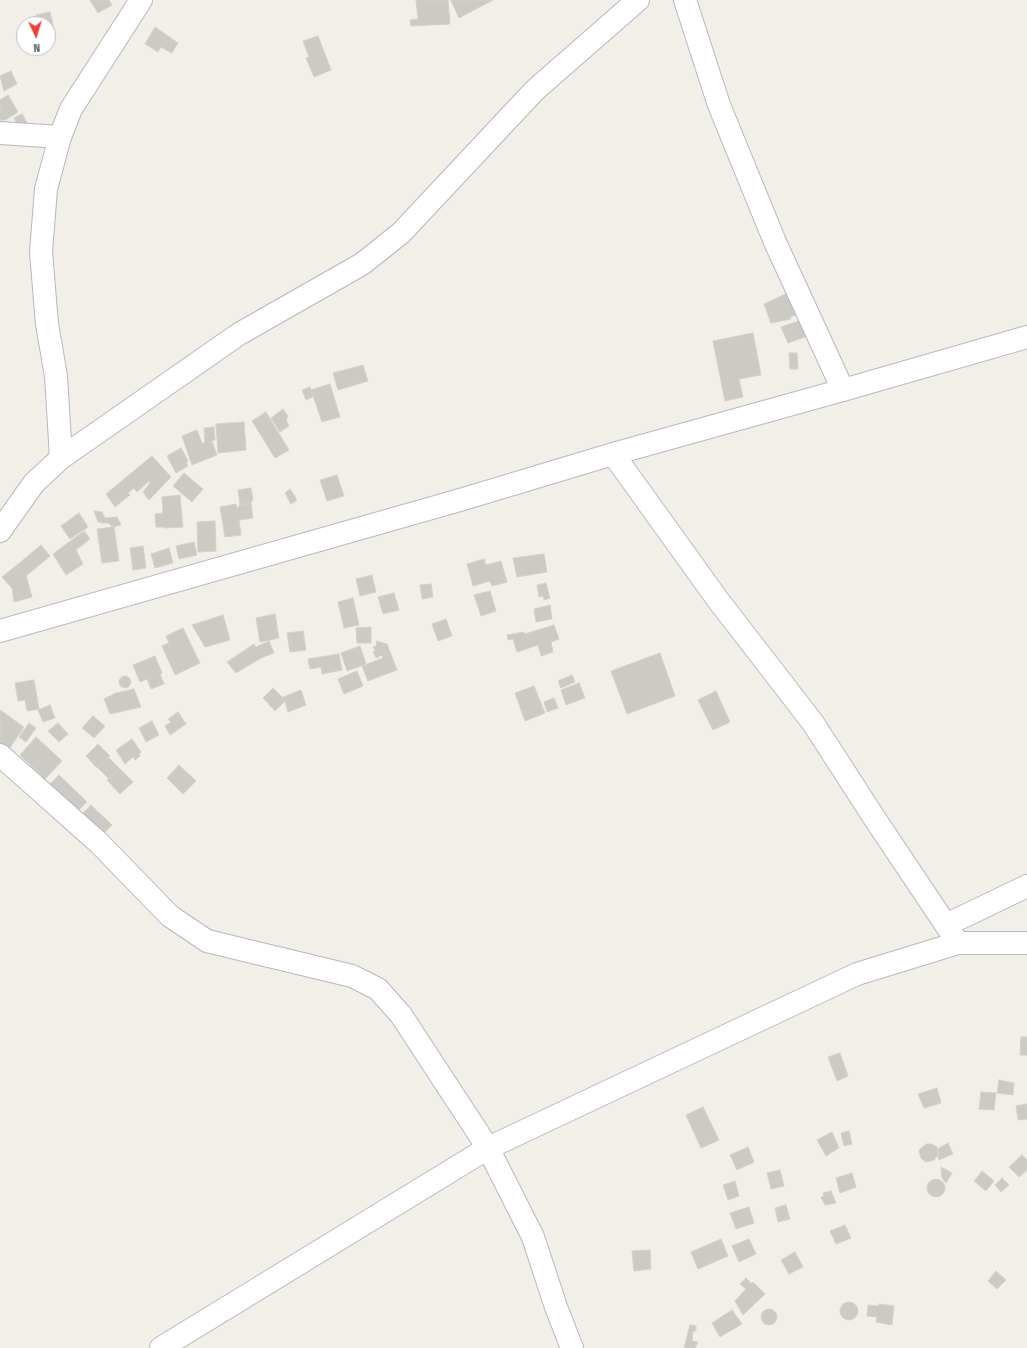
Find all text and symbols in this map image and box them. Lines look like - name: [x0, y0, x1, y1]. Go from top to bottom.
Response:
- north arrow: [16, 16, 56, 56]
- text: N: [33, 41, 41, 54]

